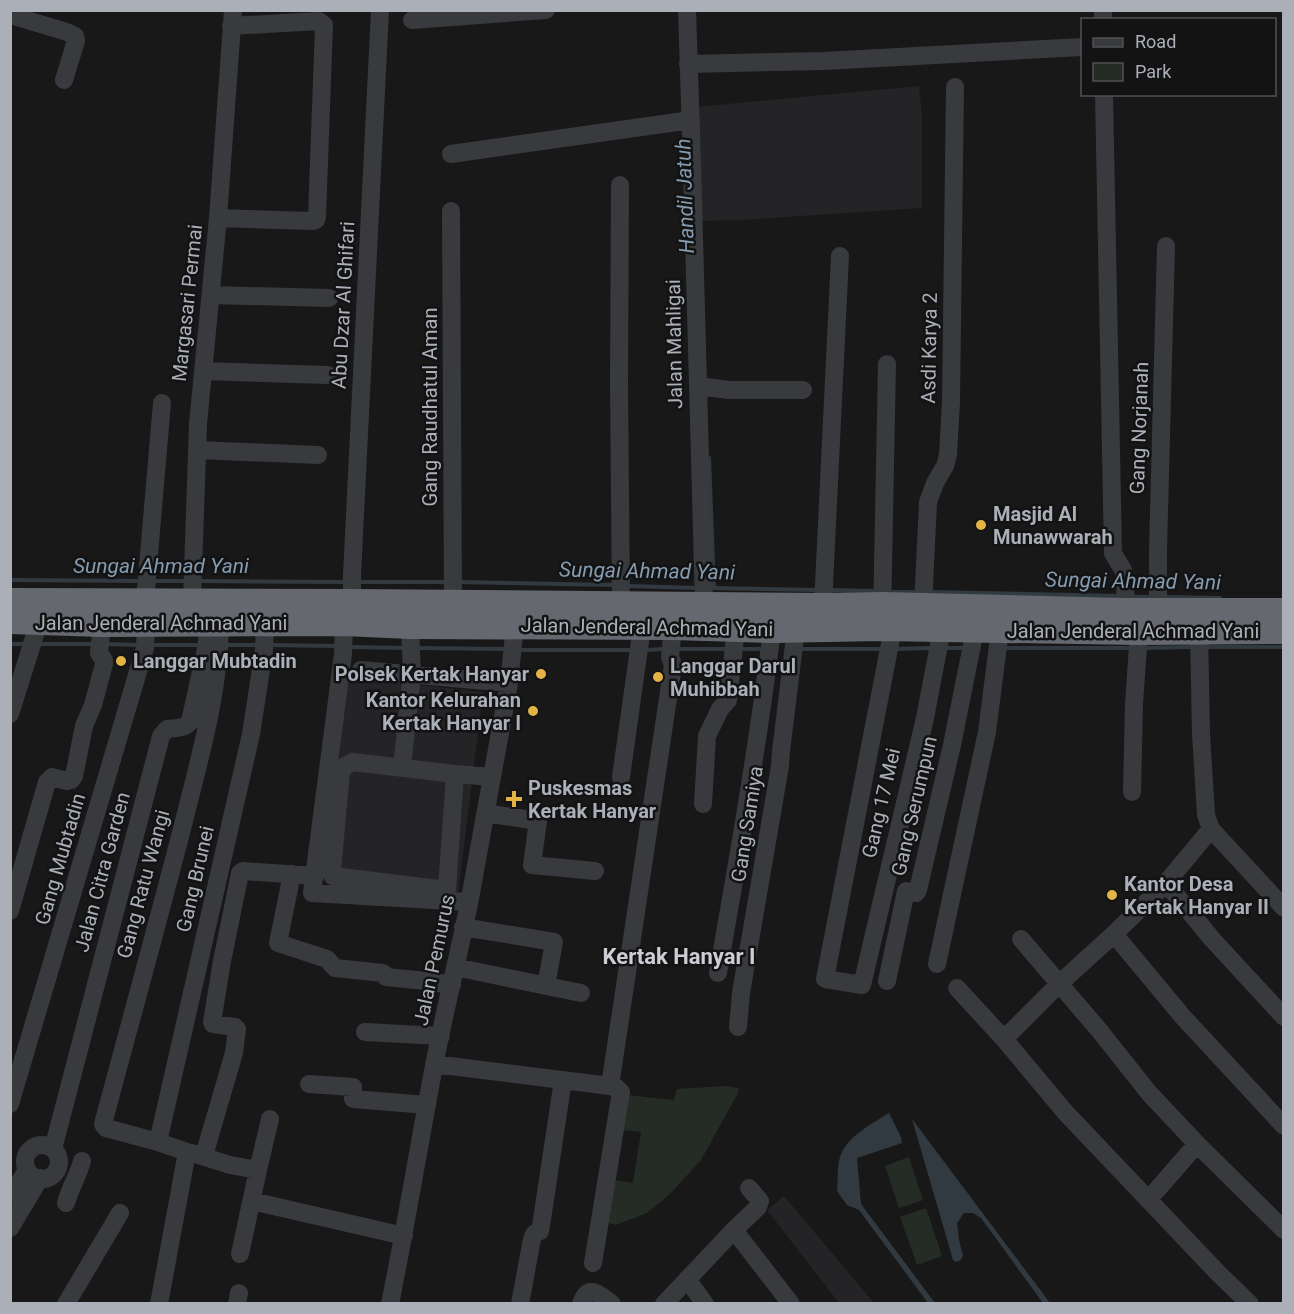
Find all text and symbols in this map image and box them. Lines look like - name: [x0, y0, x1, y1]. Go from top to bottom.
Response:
- legend: [1081, 18, 1276, 96]
- text: Road: [1135, 31, 1176, 52]
- text: Park: [1135, 61, 1172, 82]
- water label: Handil Jatuh: [671, 138, 699, 254]
- street label: Abu Dzar Al Ghifari: [327, 221, 359, 389]
- street label: Margasari Permai: [167, 223, 207, 383]
- street label: Jalan Mahligai: [661, 279, 687, 409]
- street label: Asdi Karya 2: [916, 292, 942, 404]
- street label: Gang Raudhatul Aman: [418, 307, 442, 507]
- street label: Gang Norjanah: [1125, 361, 1153, 495]
- place label: Masjid Al Munawwarah: [993, 502, 1113, 549]
- marker: Masjid Al Munawwarah: [974, 518, 988, 532]
- water label: Sungai Ahmad Yani: [73, 554, 249, 578]
- water label: Sungai Ahmad Yani: [559, 557, 735, 585]
- water label: Sungai Ahmad Yani: [1045, 567, 1221, 595]
- street label: Jalan Jenderal Achmad Yani: [35, 611, 287, 635]
- street label: Jalan Jenderal Achmad Yani: [521, 613, 773, 641]
- street label: Jalan Jenderal Achmad Yani: [1007, 619, 1259, 643]
- place label: Langgar Mubtadin: [133, 649, 297, 673]
- marker: Langgar Mubtadin: [114, 654, 128, 668]
- place label: Langgar Darul Muhibbah: [670, 654, 796, 701]
- place label: Polsek Kertak Hanyar: [335, 662, 530, 686]
- marker: Polsek Kertak Hanyar: [534, 667, 548, 681]
- marker: Langgar Darul Muhibbah: [651, 670, 665, 684]
- place label: Kantor Kelurahan Kertak Hanyar I: [366, 688, 521, 735]
- marker: Kantor Kelurahan Kertak Hanyar I: [526, 704, 540, 718]
- street label: Gang Serumpun: [886, 734, 942, 878]
- street label: Gang 17 Mei: [857, 746, 905, 860]
- street label: Gang Samiya: [726, 764, 768, 884]
- place label: Puskesmas Kertak Hanyar: [528, 776, 657, 823]
- street label: Gang Mubtadin: [30, 790, 90, 928]
- street label: Jalan Citra Garden: [69, 790, 135, 954]
- marker: Puskesmas Kertak Hanyar: [505, 790, 523, 808]
- street label: Gang Ratu Wangi: [112, 807, 174, 961]
- street label: Gang Brunei: [171, 823, 219, 935]
- place label: Kantor Desa Kertak Hanyar II: [1124, 872, 1269, 919]
- marker: Kantor Desa Kertak Hanyar II: [1105, 888, 1119, 902]
- street label: Jalan Pemurus: [408, 892, 460, 1028]
- district label: Kertak Hanyar I: [603, 944, 755, 969]

